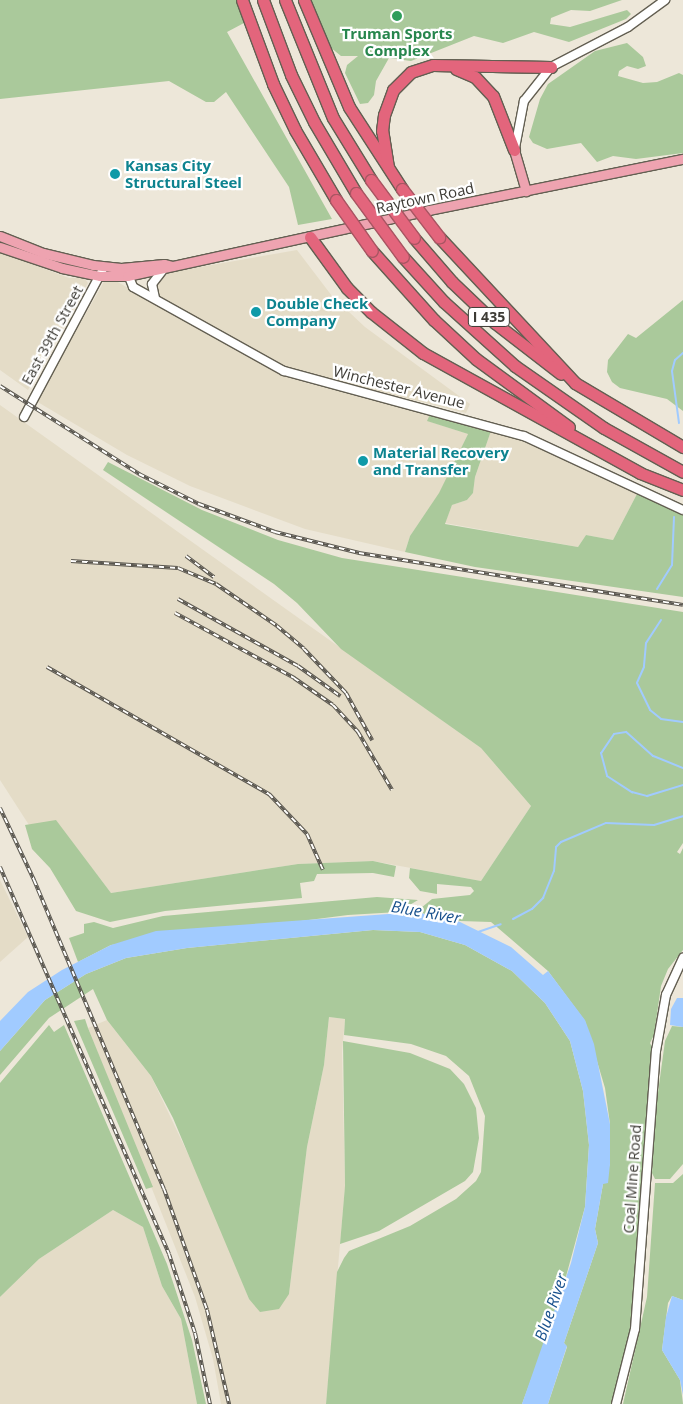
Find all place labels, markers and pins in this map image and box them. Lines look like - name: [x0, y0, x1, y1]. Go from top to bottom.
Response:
- marker: Truman Sports Complex: [391, 10, 403, 22]
- place label: Truman Sports Complex: [342, 24, 452, 59]
- place label: Kansas City Structural Steel: [125, 156, 242, 191]
- marker: Kansas City Structural Steel: [109, 168, 121, 180]
- place label: Double Check Company: [266, 294, 368, 329]
- marker: Double Check Company: [250, 306, 262, 318]
- place label: Material Recovery and Transfer: [373, 443, 509, 478]
- marker: Material Recovery and Transfer: [357, 455, 369, 467]

